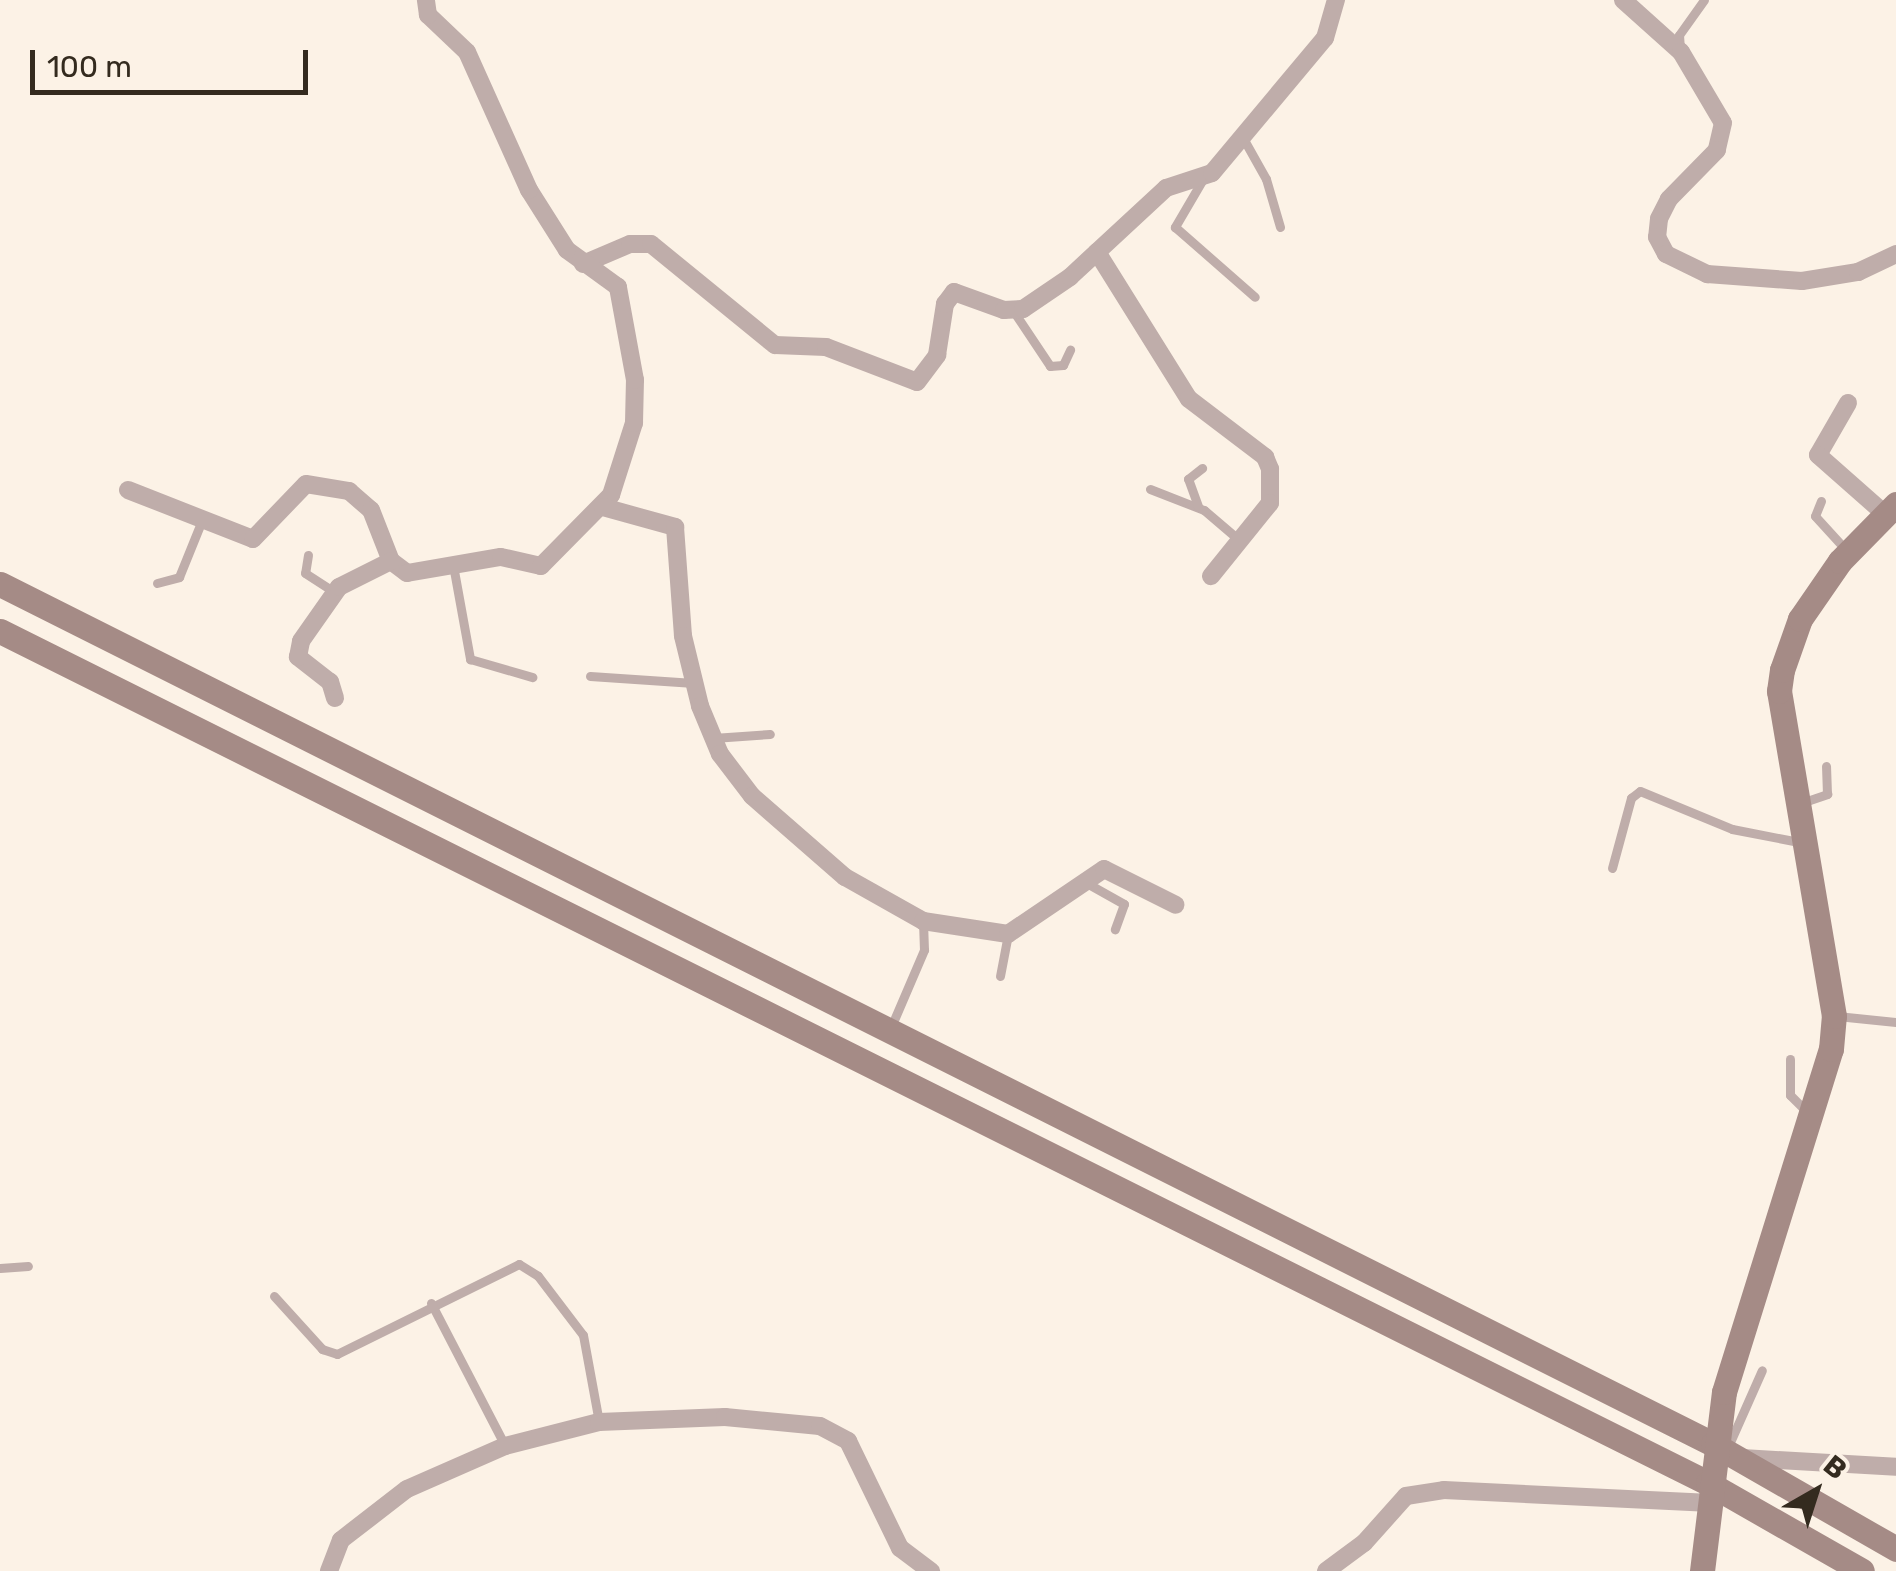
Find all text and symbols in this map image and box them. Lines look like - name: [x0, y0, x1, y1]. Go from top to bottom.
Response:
- scale bar: [35, 30, 312, 92]
- text: 100 m: [47, 49, 132, 85]
- north arrow: [1766, 1441, 1866, 1541]
- text: B: [1817, 1448, 1853, 1486]

